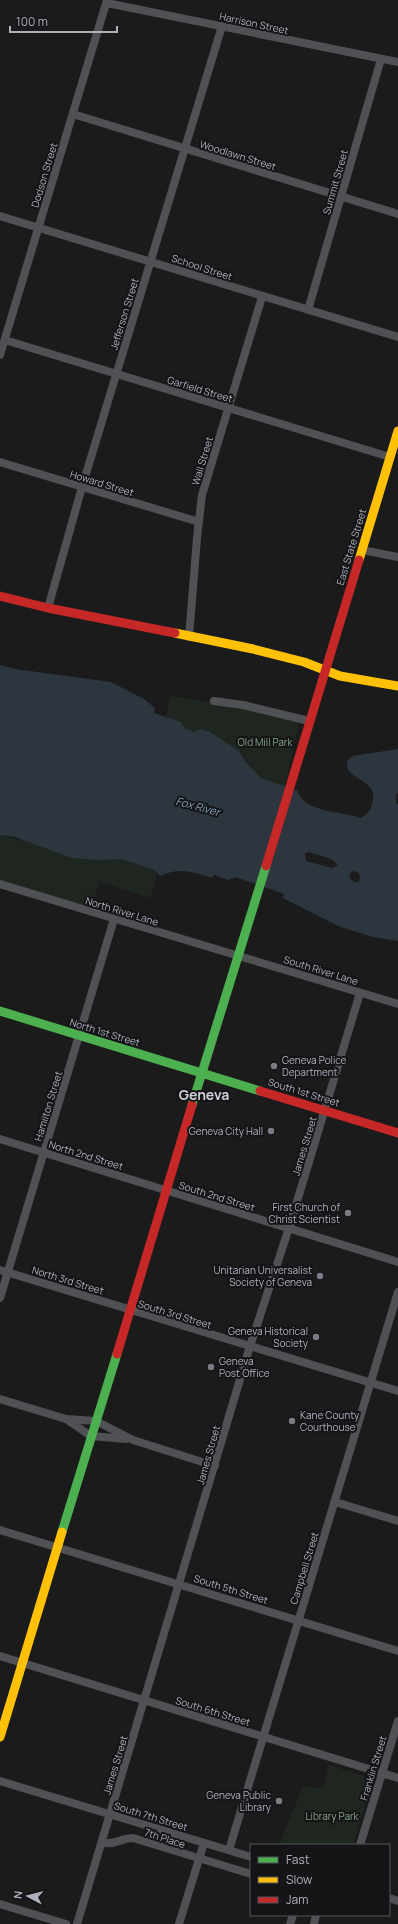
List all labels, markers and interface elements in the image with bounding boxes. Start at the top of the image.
scale bar [10,8,117,34]
street label: Harrison Street [218,9,290,37]
text: 100 m [16,13,48,30]
street label: Woodlawn Street [198,137,278,173]
street label: Dodson Street [28,141,60,209]
street label: Summit Street [319,148,351,216]
street label: School Street [170,251,234,283]
street label: Jefferson Street [106,276,142,352]
street label: Garfield Street [166,372,234,406]
street label: Wall Street [188,435,216,487]
street label: Howard Street [68,467,136,499]
street label: East State Street [333,507,369,587]
park label: Old Mill Park [238,735,293,749]
water label: Fox River [174,793,224,820]
street label: North River Lane [84,893,160,929]
street label: South River Lane [282,952,360,988]
street label: North 1st Street [68,1015,142,1049]
place label: Geneva Police Department [282,1053,347,1079]
marker: Geneva Police Department [269,1061,279,1071]
street label: Hamilton Street [31,1069,65,1143]
street label: South 1st Street [266,1074,342,1110]
district label: Geneva [179,1085,229,1104]
street label: James Street [288,1115,320,1177]
place label: Geneva City Hall [189,1124,263,1138]
marker: Geneva City Hall [266,1126,276,1136]
street label: North 2nd Street [47,1137,125,1173]
street label: South 2nd Street [177,1178,257,1214]
place label: First Church of Christ Scientist [269,1200,340,1226]
marker: First Church of Christ Scientist [343,1208,353,1218]
street label: North 3rd Street [30,1262,106,1298]
place label: Unitarian Universalist Society of Geneva [214,1263,312,1289]
marker: Unitarian Universalist Society of Geneva [315,1271,325,1281]
street label: South 3rd Street [136,1296,214,1332]
place label: Geneva Historical Society [228,1324,309,1350]
marker: Geneva Historical Society [311,1332,321,1342]
place label: Geneva Post Office [219,1354,270,1380]
marker: Geneva Post Office [206,1362,216,1372]
place label: Kane County Courthouse [300,1408,360,1434]
marker: Kane County Courthouse [287,1416,297,1426]
street label: James Street [193,1424,223,1486]
street label: Campbell Street [286,1530,322,1606]
street label: South 5th Street [192,1571,270,1607]
street label: South 6th Street [174,1693,252,1729]
street label: James Street [99,1734,131,1796]
street label: Franklin Street [357,1734,389,1802]
place label: Geneva Public Library [206,1788,272,1814]
marker: Geneva Public Library [274,1796,284,1806]
street label: South 7th Street [112,1798,190,1834]
park label: Library Park [305,1809,360,1823]
street label: 7th Place [143,1825,187,1851]
legend [250,1844,390,1916]
text: Fast [286,1851,310,1868]
text: Slow [286,1871,312,1888]
north arrow [8,1876,48,1916]
text: N [10,1890,26,1900]
text: Jam [286,1891,308,1908]

